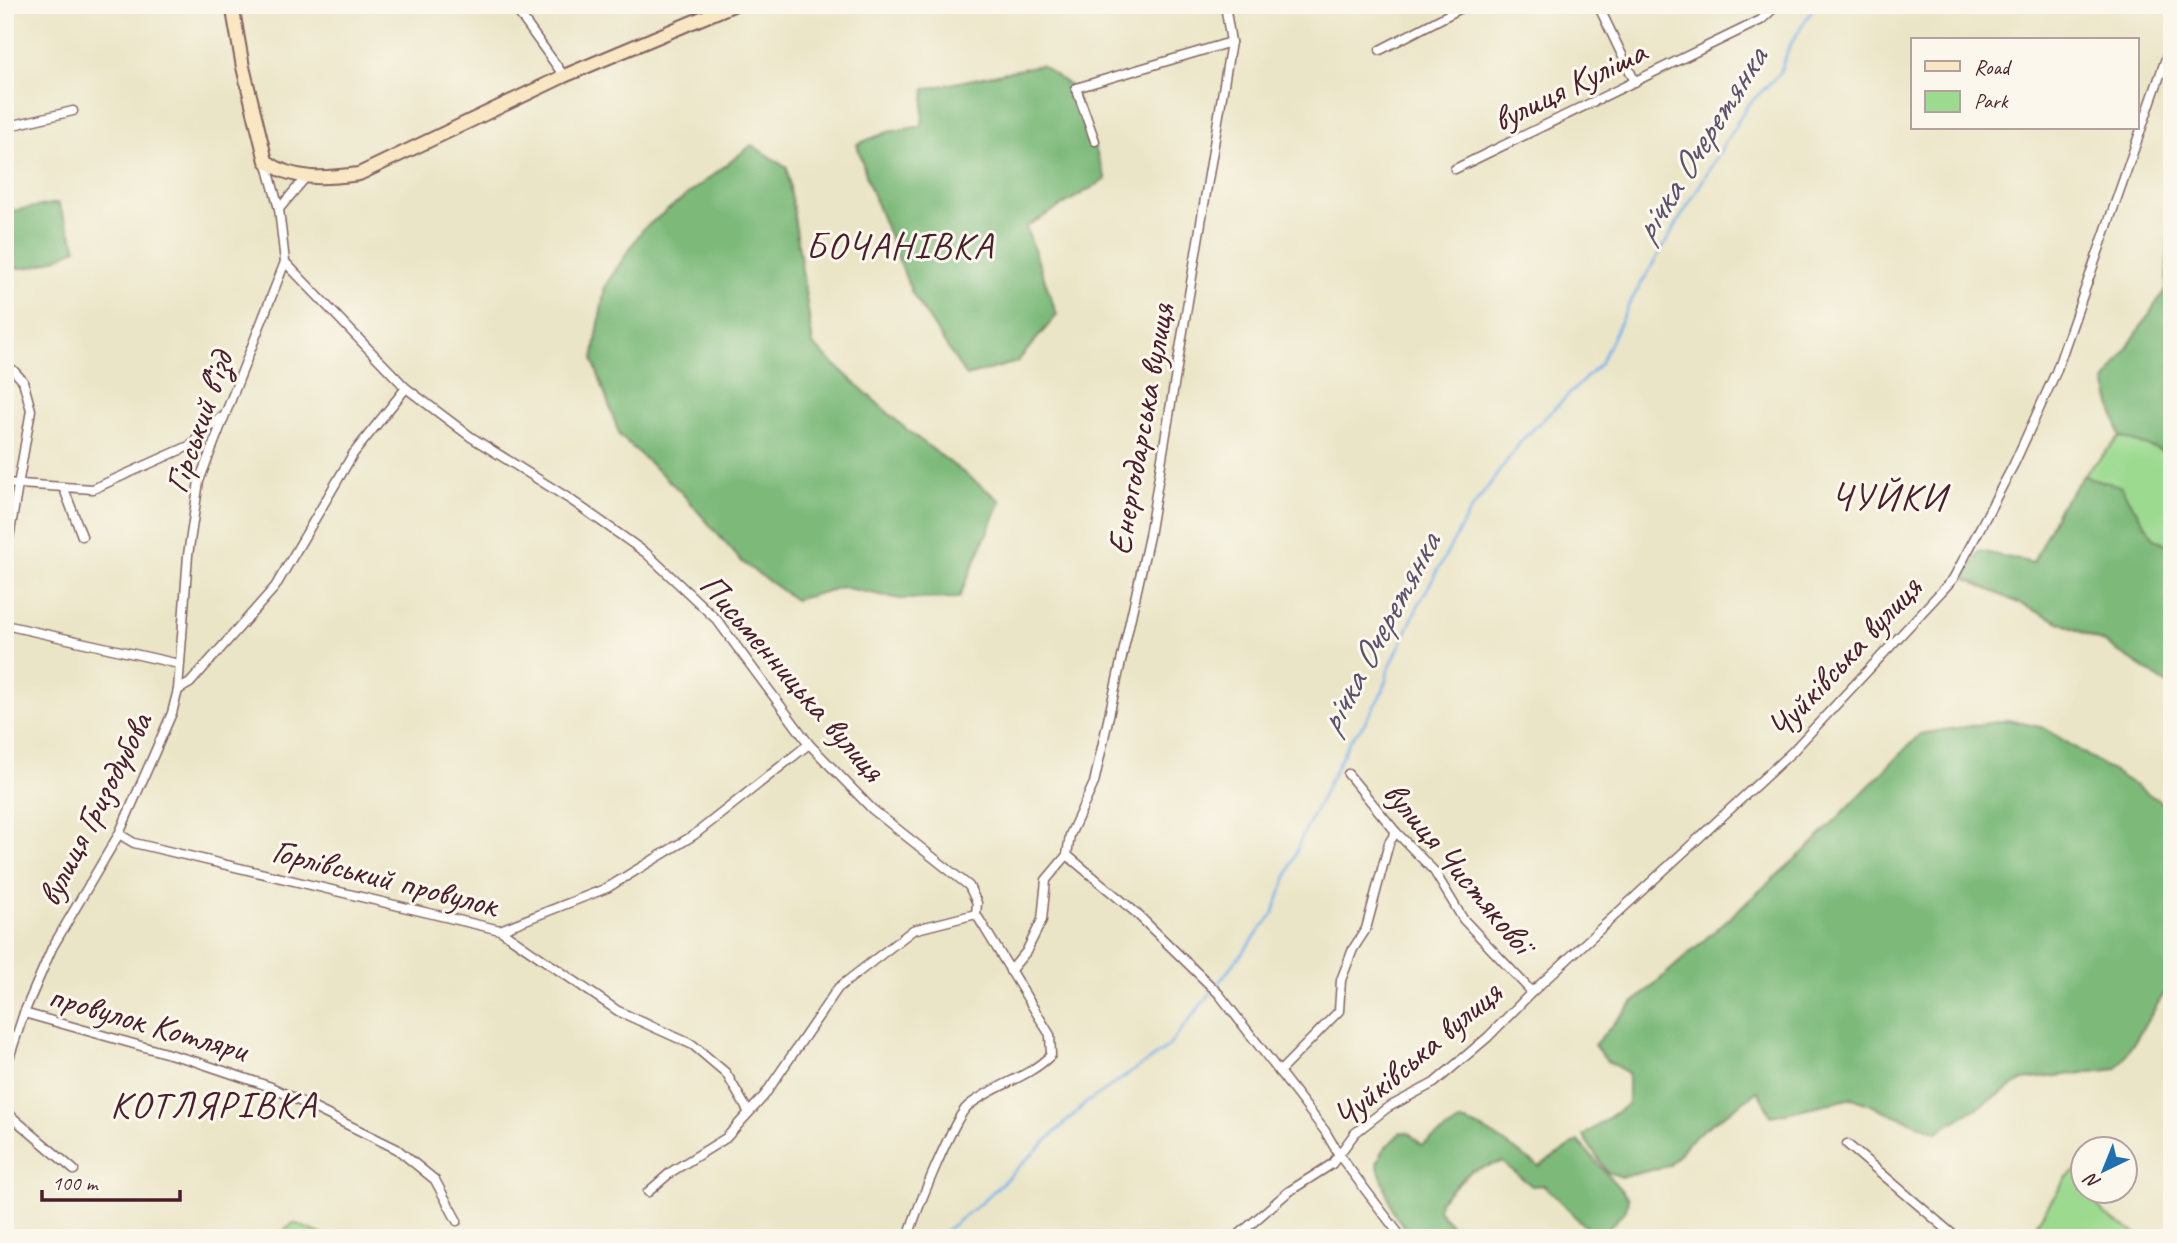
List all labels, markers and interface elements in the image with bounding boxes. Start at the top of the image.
street label: вулиця Куліша [1485,28,1656,142]
water label: річка Очеретянка [1621,36,1779,251]
legend [1911,38,2138,130]
text: Road [1974,54,2013,80]
text: Park [1974,88,2009,114]
district label: БОЧАНІВКА [806,222,994,269]
street label: Енергодарська вулиця [1096,299,1185,558]
street label: Гірський в’їзд [153,343,244,499]
district label: ЧУЙКИ [1831,473,1951,520]
water label: річка Очеретянка [1306,522,1452,742]
street label: Письменницька вулиця [690,564,896,792]
street label: Чуйківська вулиця [1757,565,1932,748]
street label: вулиця Гризодубова [26,703,163,914]
street label: вулиця Чистякової [1373,772,1548,968]
street label: Горлівський провулок [268,828,505,928]
street label: Чуйківська вулиця [1323,970,1512,1138]
street label: провулок Котляри [44,973,256,1073]
district label: КОТЛЯРІВКА [110,1081,318,1128]
north arrow [2068,1134,2138,1204]
scale bar [42,1159,180,1203]
text: N [2078,1167,2106,1194]
text: 100 m [52,1170,99,1196]

